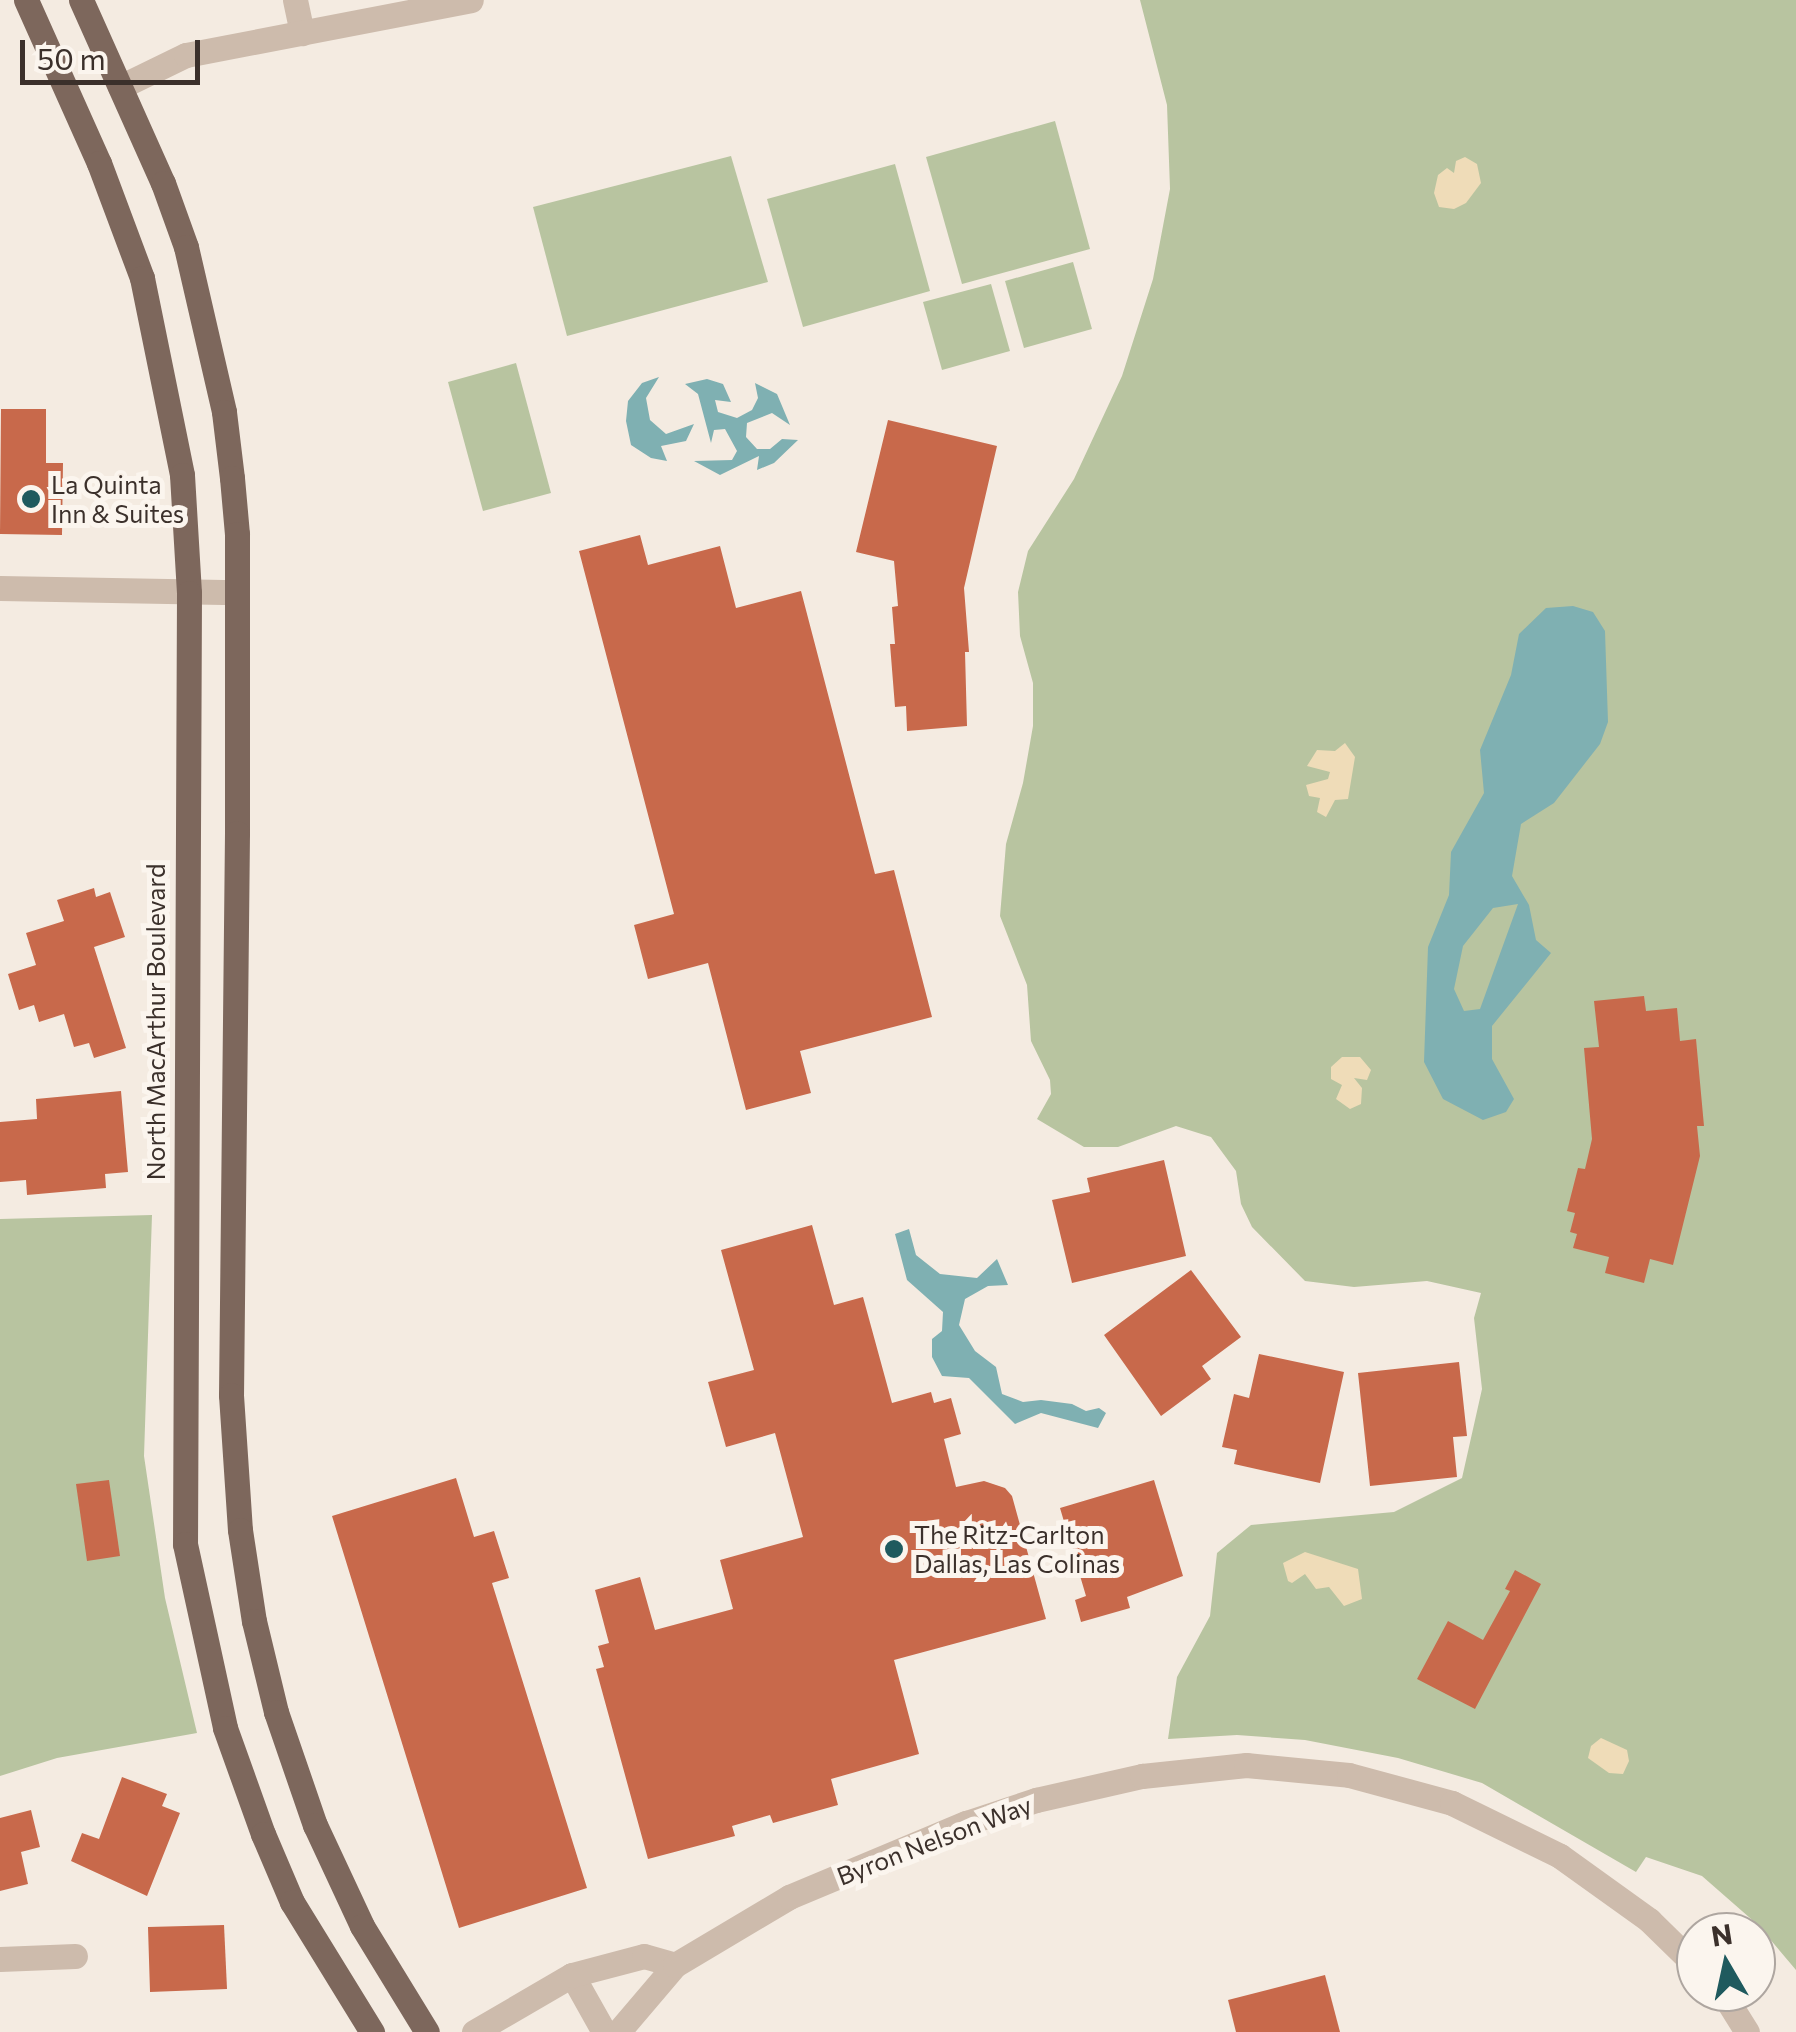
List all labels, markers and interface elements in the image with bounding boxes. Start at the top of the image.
scale bar [25,20,205,82]
text: 50 m [37,39,106,76]
place label: La Quinta Inn & Suites [51,470,184,529]
marker: La Quinta Inn & Suites [20,488,42,510]
street label: North MacArthur Boulevard [140,864,170,1180]
place label: The Ritz-Carlton Dallas, Las Colinas [914,1520,1120,1579]
marker: The Ritz-Carlton Dallas, Las Colinas [883,1538,905,1560]
street label: Byron Nelson Way [832,1789,1036,1891]
north arrow [1676,1912,1776,2012]
text: N [1709,1916,1735,1953]

